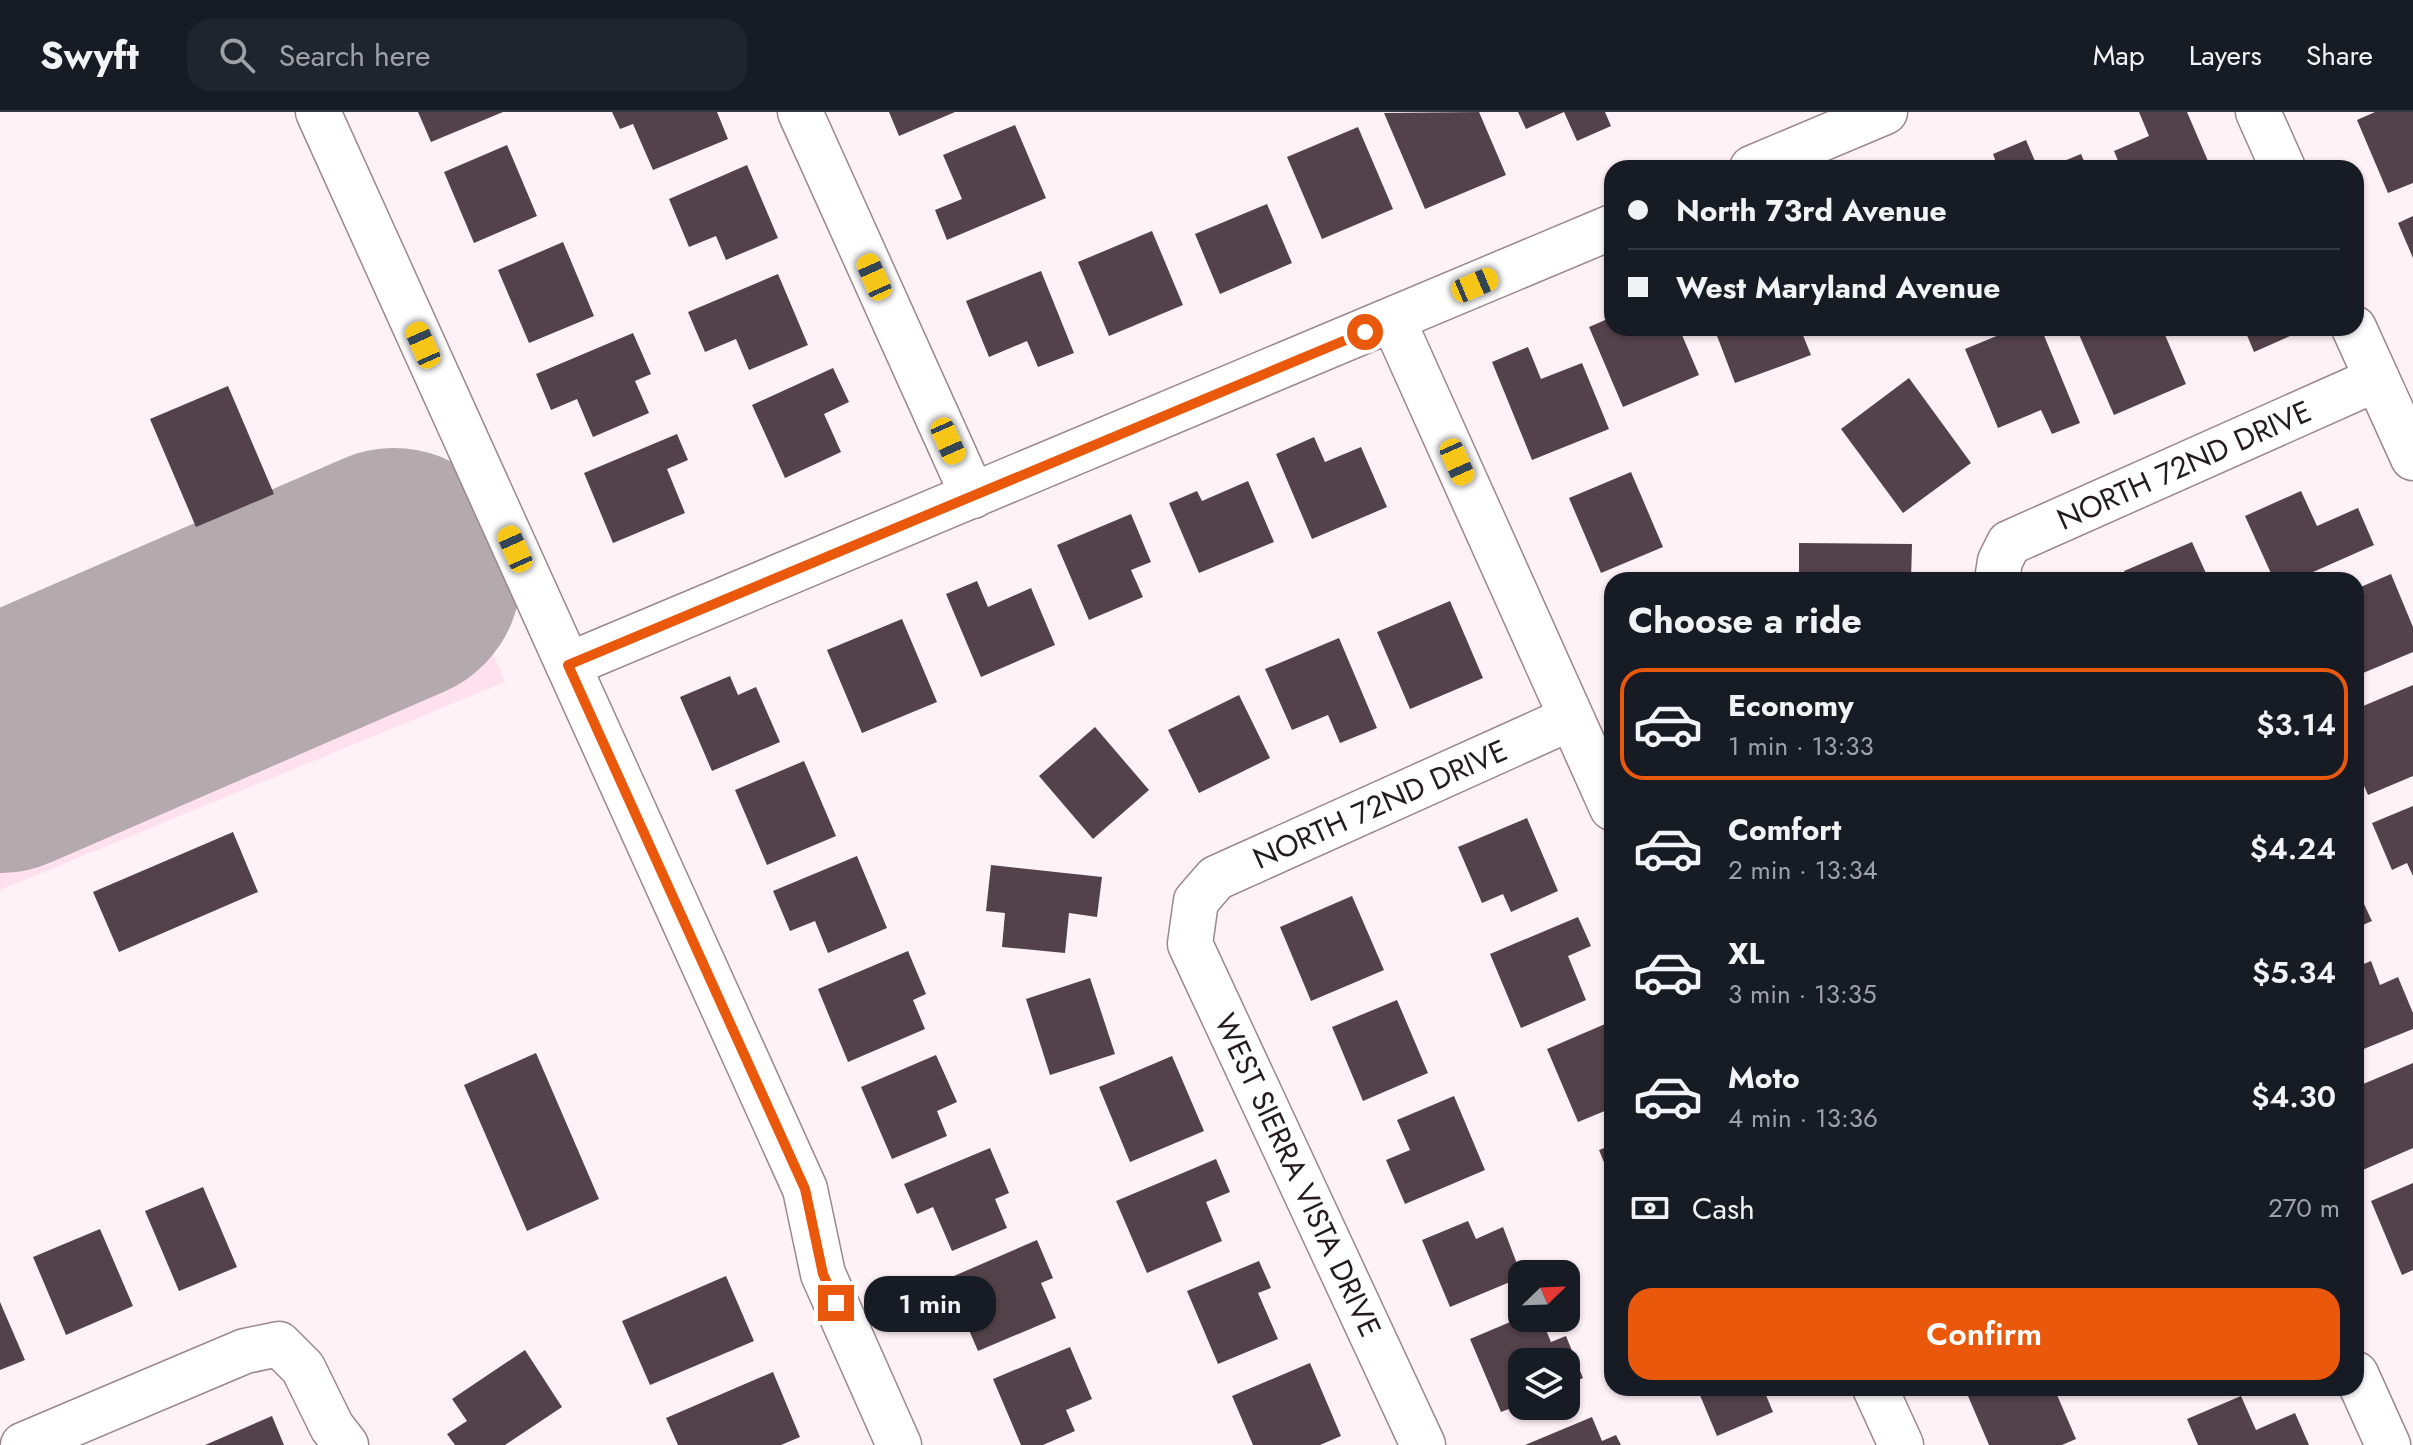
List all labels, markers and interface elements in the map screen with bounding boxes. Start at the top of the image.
search box [187,19,747,91]
text: Swyft [40,28,139,83]
icon: search [215,33,259,77]
text: Search here [279,34,431,77]
text: Map [2093,35,2145,76]
text: Layers [2189,35,2262,76]
text: Share [2306,35,2373,76]
text: North 73rd Avenue [1676,189,1947,232]
car [853,250,895,304]
car [1448,265,1502,305]
text: West Maryland Avenue [1676,266,2001,309]
route start [1347,314,1383,350]
car [402,318,444,372]
street label: NORTH 72ND DRIVE [2050,390,2318,540]
car [927,414,969,468]
car [1436,435,1478,489]
car [494,522,536,576]
text: Choose a ride [1628,594,1862,646]
text: Economy [1728,684,1854,727]
icon: car [1632,688,1704,760]
text: $3.14 [2256,703,2336,746]
text: 1 min · 13:33 [1728,727,1874,765]
street label: NORTH 72ND DRIVE [1246,729,1514,879]
text: Comfort [1728,808,1841,851]
icon: car [1632,812,1704,884]
text: $4.24 [2250,827,2336,870]
text: 2 min · 13:34 [1728,851,1878,889]
text: XL [1728,932,1764,975]
icon: car [1632,936,1704,1008]
text: $5.34 [2252,951,2336,994]
text: 3 min · 13:35 [1728,975,1877,1013]
street label: WEST SIERRA VISTA DRIVE [1204,1006,1392,1344]
text: Moto [1728,1056,1800,1099]
icon: car [1632,1060,1704,1132]
text: $4.30 [2251,1075,2336,1118]
text: 4 min · 13:36 [1728,1099,1878,1137]
icon: cash [1628,1186,1672,1230]
text: Cash [1692,1187,1755,1230]
text: 270 m [2268,1189,2340,1227]
north arrow [1508,1260,1580,1332]
map controls [1508,1260,1580,1420]
callout: 1 min [864,1275,996,1331]
route end [818,1285,854,1321]
text: 1 min [898,1285,962,1323]
button: Confirm [1628,1288,2340,1380]
button: layers [1508,1348,1580,1420]

